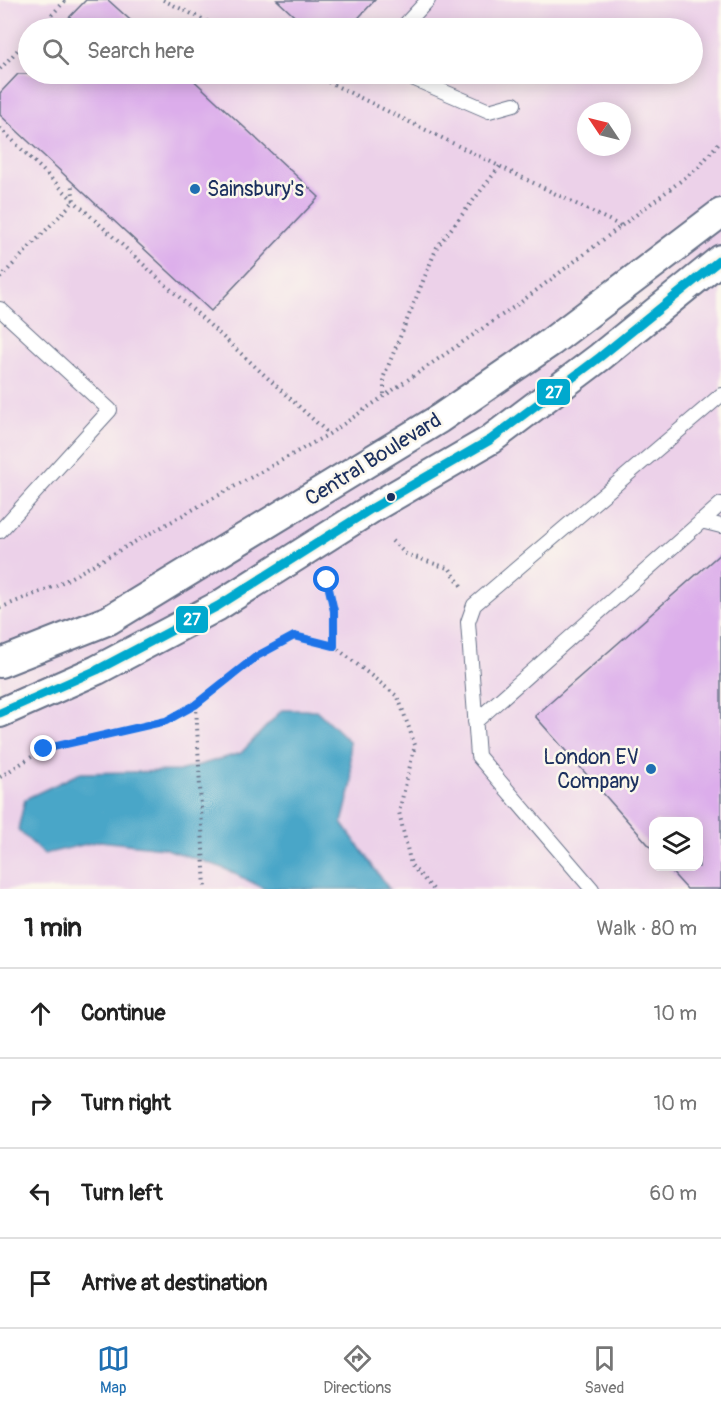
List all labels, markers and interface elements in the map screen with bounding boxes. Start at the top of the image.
search box [18,18,703,84]
icon: search [39,35,72,68]
text: Search here [87,37,194,65]
north arrow [577,102,631,156]
place label: Sainsbury's [207,176,304,203]
marker: Sainsbury's [188,182,202,196]
line badge: 27 [536,378,571,406]
text: 27 [545,383,563,403]
street label: Central Boulevard [300,407,446,512]
unlabelled marker [385,491,397,503]
route start [313,566,339,592]
line badge: 27 [175,605,209,634]
text: 27 [183,610,201,630]
route end [30,735,56,761]
place label: London EV Company [543,744,639,795]
marker: London EV Company [644,762,658,776]
map controls [649,817,703,871]
button: layers [649,817,703,871]
text: 1 min [24,912,82,944]
text: Walk · 80 m [597,916,697,941]
icon: ahead [24,997,57,1030]
text: Continue [81,999,165,1027]
text: 10 m [653,1001,697,1026]
icon: right [24,1087,57,1120]
text: Turn right [81,1089,171,1117]
text: 10 m [653,1091,697,1116]
icon: left [24,1177,57,1210]
text: Turn left [81,1179,163,1207]
text: 60 m [650,1181,697,1206]
icon: arrive [24,1267,57,1300]
text: Arrive at destination [81,1269,267,1297]
tab: Map [97,1342,130,1398]
tab: Directions [323,1342,391,1398]
tab: Saved [585,1342,624,1398]

